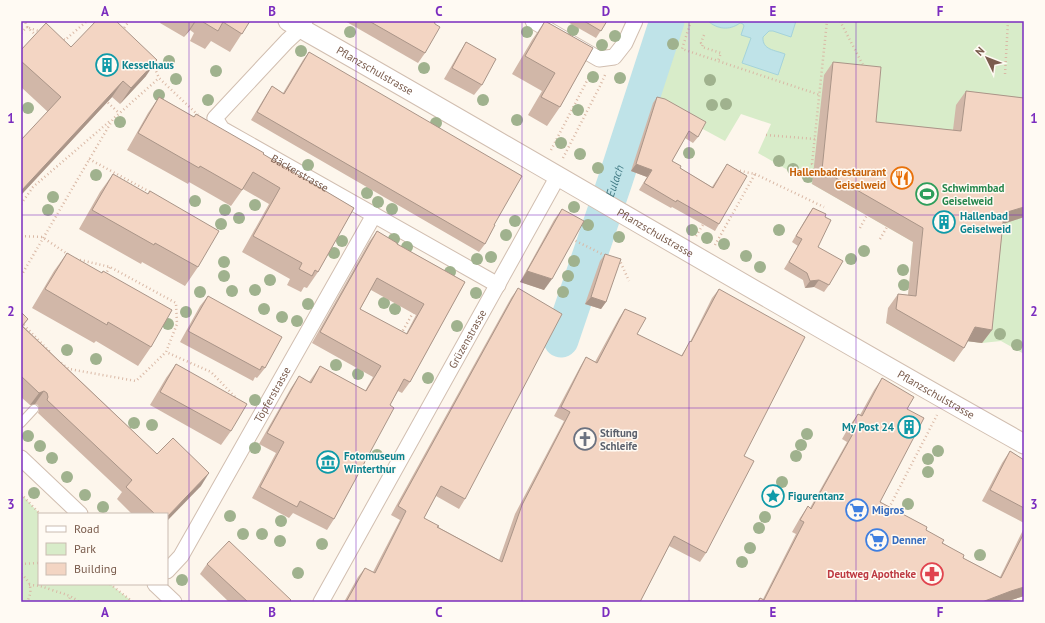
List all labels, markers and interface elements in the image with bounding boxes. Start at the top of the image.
text: A [101,3,109,20]
text: B [268,3,276,20]
text: C [435,3,443,20]
text: D [602,3,610,20]
text: E [770,3,777,20]
text: F [937,3,944,20]
north arrow [967,38,1007,78]
street label: Pflanzschulstrasse [334,43,416,98]
text: N [972,44,987,59]
building icon: Kesselhaus [94,52,120,78]
place label: Kesselhaus [122,58,174,72]
text: 1 [7,110,15,127]
text: 1 [1030,110,1038,127]
street label: Bäckerstrasse [269,151,331,195]
water label: Eulach [602,163,627,199]
place label: Hallenbadrestaurant Geiselweid [790,165,886,192]
restaurant icon: Hallenbadrestaurant Geiselweid [889,165,915,191]
sports icon: Schwimmbad Geiselweid [914,181,940,207]
place label: Schwimmbad Geiselweid [942,181,1005,208]
street label: Pflanzschulstrasse [615,205,697,261]
building icon: Hallenbad Geiselweid [931,209,957,235]
place label: Hallenbad Geiselweid [960,209,1011,236]
text: 2 [7,303,15,320]
text: 2 [1030,303,1038,320]
street label: Grüzenstrasse [445,307,490,371]
street label: Töpferstrasse [251,364,294,425]
street label: Pflanzschulstrasse [895,367,977,422]
building icon: My Post 24 [896,414,922,440]
place label: My Post 24 [842,420,895,434]
church icon: Stiftung Schleife [572,426,598,452]
place label: Stiftung Schleife [600,426,638,453]
museum icon: Fotomuseum Winterthur [315,449,341,475]
place label: Fotomuseum Winterthur [344,449,405,476]
place icon: Figurentanz [760,483,786,509]
place label: Figurentanz [788,489,844,503]
text: 3 [7,496,15,513]
text: 3 [1030,496,1038,513]
supermarket icon: Migros [844,497,870,523]
place label: Migros [872,503,904,517]
legend [38,513,168,585]
text: Road [74,521,99,536]
supermarket icon: Denner [864,527,890,553]
place label: Denner [892,533,926,547]
text: Park [74,541,96,556]
text: Building [74,561,117,576]
pharmacy icon: Deutweg Apotheke [919,561,945,587]
place label: Deutweg Apotheke [827,567,916,581]
text: A [101,604,109,621]
text: B [268,604,276,621]
text: C [435,604,443,621]
text: D [602,604,610,621]
text: E [770,604,777,621]
text: F [937,604,944,621]

